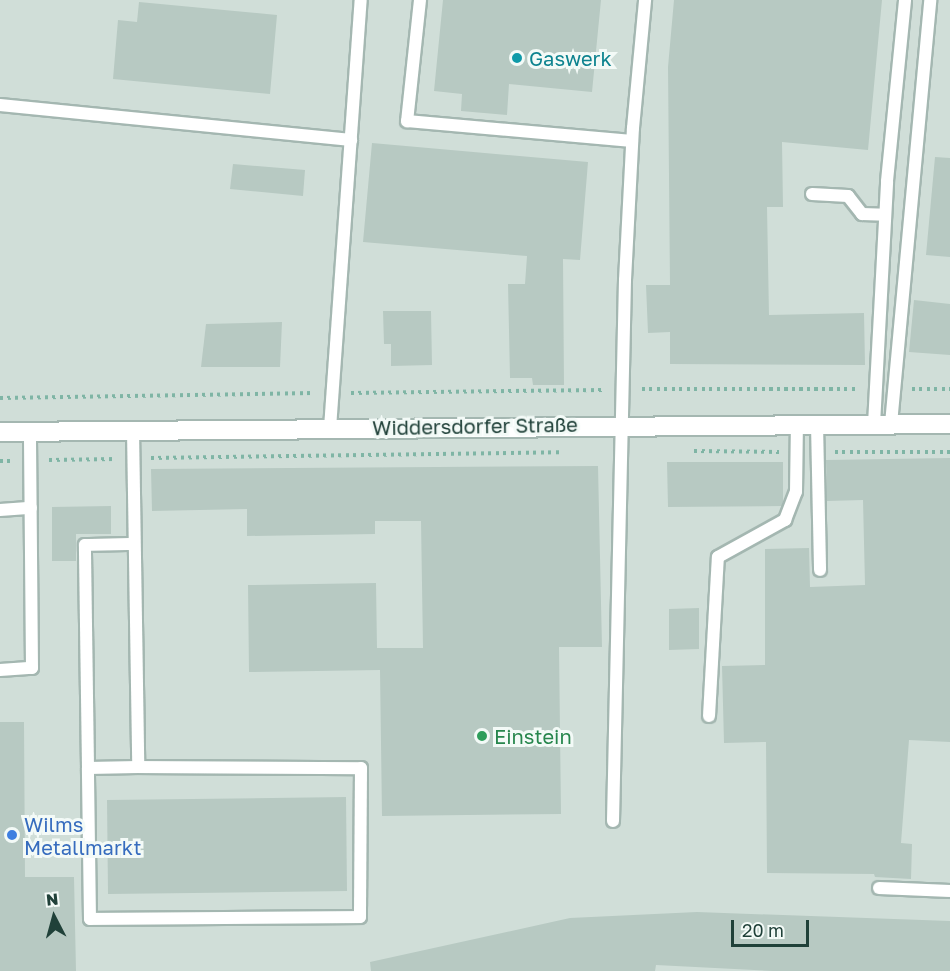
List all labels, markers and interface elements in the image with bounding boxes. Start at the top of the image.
place label: Gaswerk [529,46,612,70]
marker: Gaswerk [510,51,524,65]
street label: Widdersdorfer Straße [372,412,578,440]
place label: Einstein [494,724,572,748]
marker: Einstein [475,729,489,743]
place label: Wilms Metallmarkt [24,812,141,859]
marker: Wilms Metallmarkt [5,828,19,842]
north arrow [24,887,84,947]
text: N [45,889,59,910]
scale bar [734,908,812,946]
text: 20 m [742,919,784,941]

